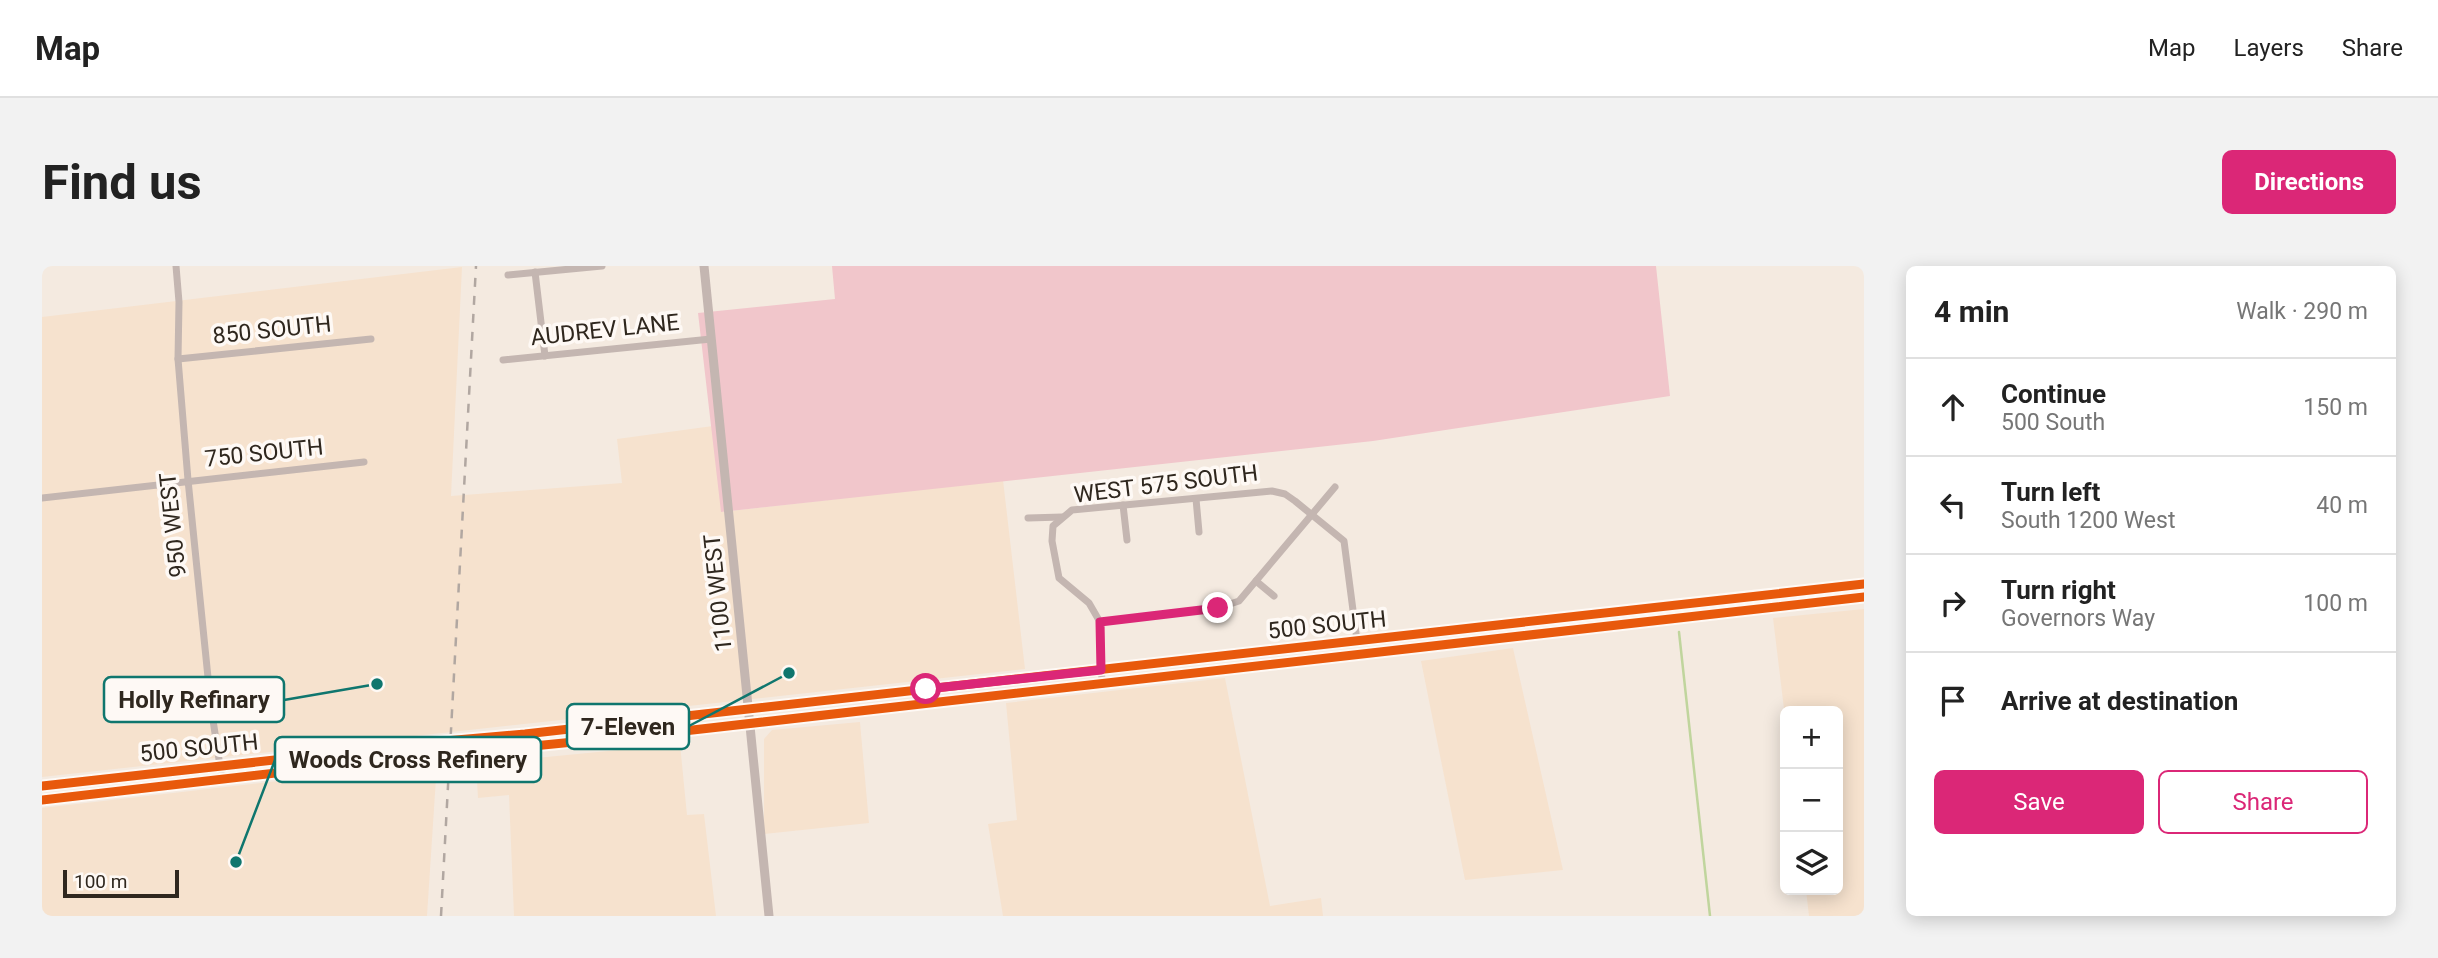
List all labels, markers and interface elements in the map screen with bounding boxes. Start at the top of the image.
text: Map [35,29,100,68]
text: Map [2148,34,2196,62]
text: Layers [2234,34,2304,62]
text: Share [2342,34,2403,62]
button: Directions [2222,150,2396,214]
text: Find us [42,154,202,211]
text: 4 min [1934,294,2009,329]
text: Walk · 290 m [2236,298,2368,325]
street label: AUDREV LANE [529,309,681,351]
street label: 850 SOUTH [211,310,333,350]
text: Continue [2001,379,2106,409]
icon: ahead [1934,388,1972,426]
text: 150 m [2303,394,2368,421]
text: 500 South [2001,409,2105,436]
street label: 750 SOUTH [203,433,325,473]
street label: WEST 575 SOUTH [1072,459,1260,509]
street label: 950 WEST [154,471,192,579]
text: Turn left [2001,477,2100,507]
icon: left [1934,486,1972,524]
text: 40 m [2316,492,2368,519]
text: South 1200 West [2001,507,2175,534]
street label: 1100 WEST [698,533,738,653]
text: Turn right [2001,575,2116,605]
icon: right [1934,584,1972,622]
text: 100 m [2303,590,2368,617]
route end [1202,592,1233,623]
street label: 500 SOUTH [1266,605,1388,645]
text: Governors Way [2001,605,2155,632]
route start [910,673,941,704]
callout: Holly Refinary [104,677,284,722]
icon: arrive [1934,682,1972,720]
text: Holly Refinary [118,686,271,714]
text: Arrive at destination [2001,686,2238,716]
callout: 7-Eleven [567,704,689,749]
map controls [1780,706,1843,895]
button: + [1780,706,1843,769]
text: 7-Eleven [581,713,675,741]
street label: 500 SOUTH [138,728,260,768]
callout: Woods Cross Refinery [275,737,541,782]
text: Woods Cross Refinery [289,746,528,774]
button: − [1780,769,1843,832]
button: Save [1934,770,2144,834]
button: Share [2158,770,2368,834]
button: layers [1780,832,1843,895]
scale bar [63,867,178,899]
text: 100 m [74,870,127,893]

